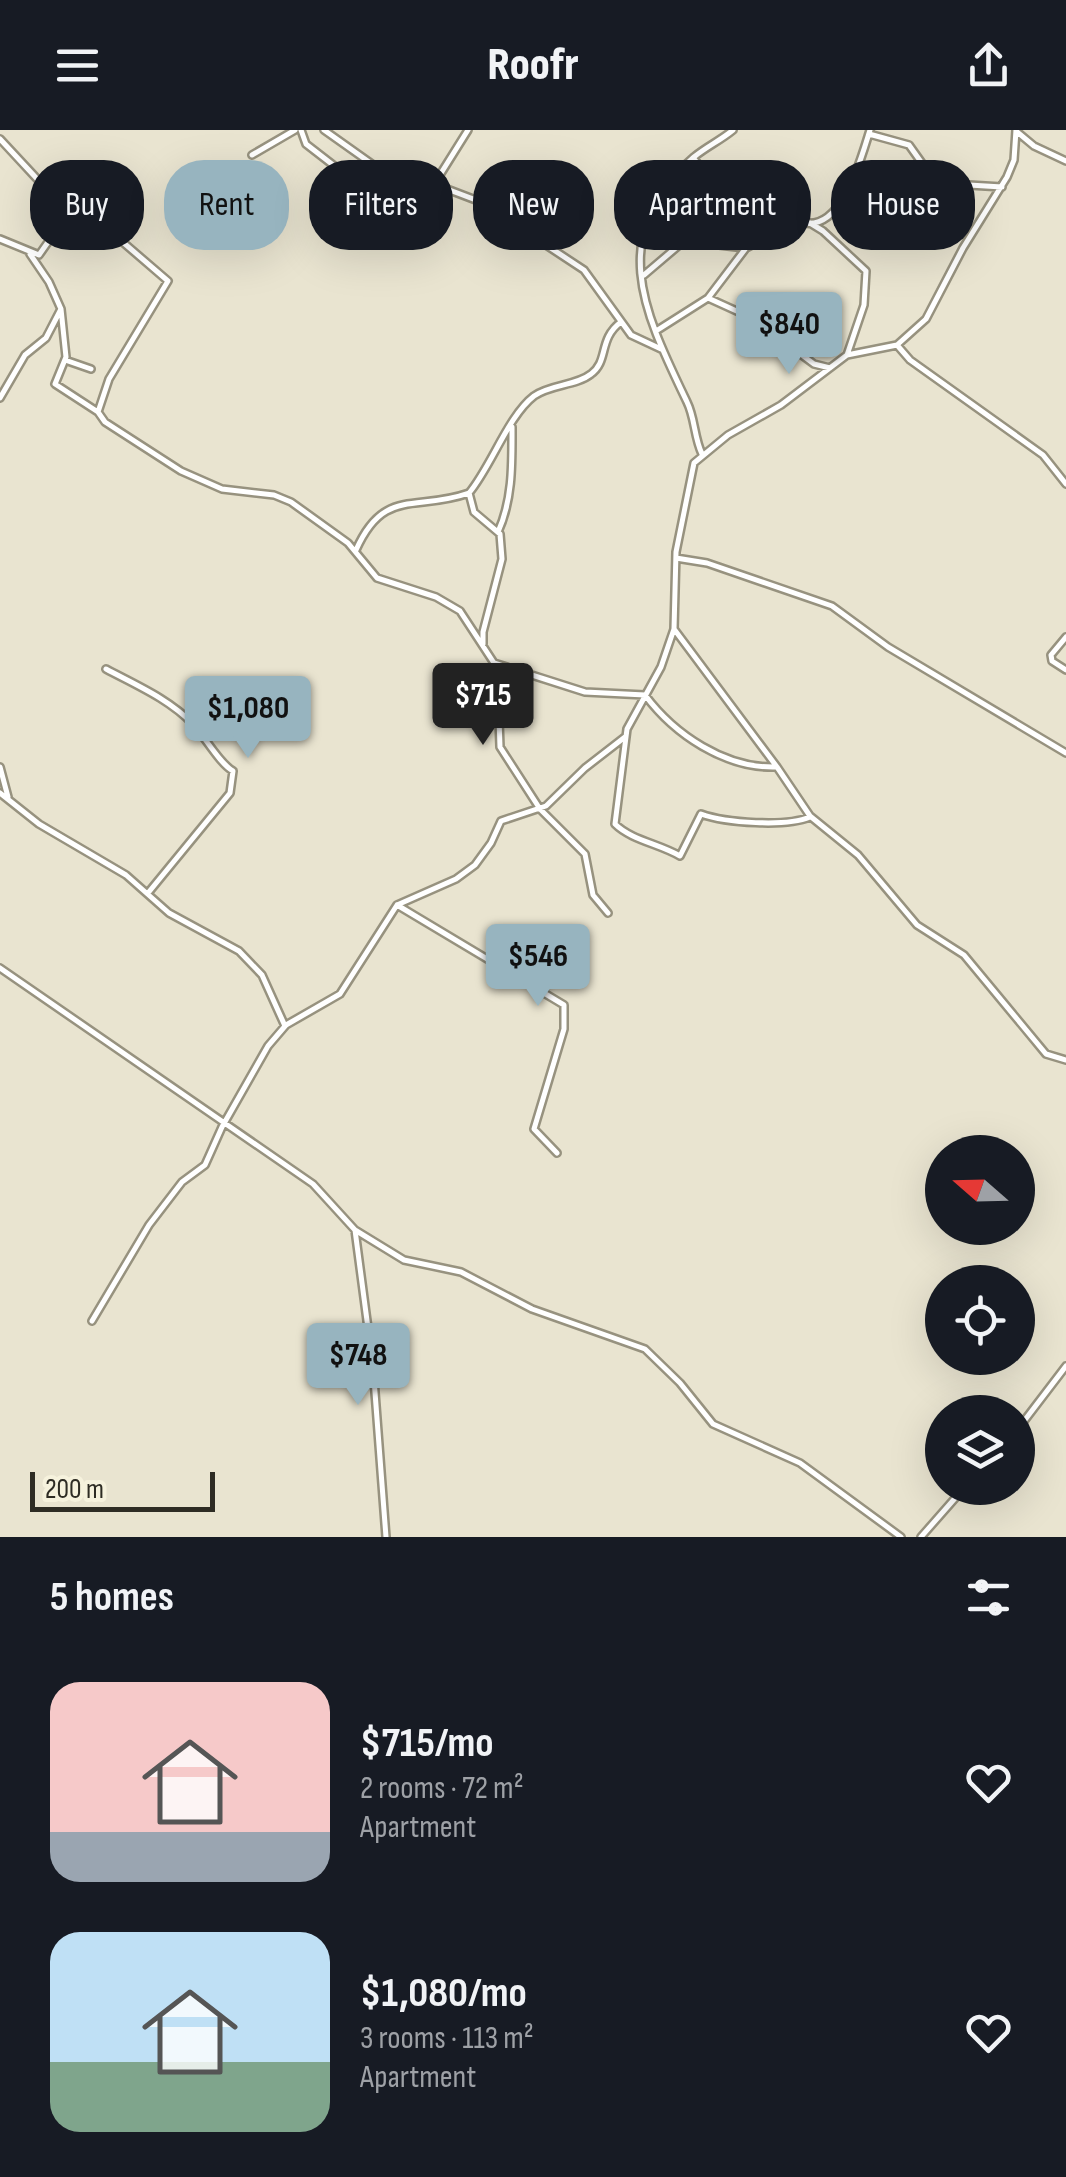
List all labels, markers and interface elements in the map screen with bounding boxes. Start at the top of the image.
icon: menu [50,38,105,93]
text: Roofr [487,38,579,93]
icon: share [961,38,1016,93]
chip: Buy [30,160,144,250]
chip: Rent [164,160,289,250]
chip: Filters [309,160,453,250]
chip: New [473,160,594,250]
chip: Apartment [614,160,811,250]
chip: House [831,160,975,250]
pin: $840 [730,292,848,377]
text: $840 [758,305,820,344]
pin: $715 [424,663,542,748]
pin: $1,080 [167,676,329,761]
text: $715 [454,676,512,715]
text: $1,080 [207,689,289,728]
pin: $546 [479,924,597,1009]
text: $546 [508,937,568,976]
north arrow [925,1135,1035,1245]
map controls [925,1135,1035,1505]
button: locate [925,1265,1035,1375]
pin: $748 [299,1323,417,1408]
text: $748 [329,1336,387,1375]
button: layers [925,1395,1035,1505]
scale bar [30,1467,215,1512]
text: 200 m [45,1473,104,1506]
icon: filters [961,1570,1016,1625]
text: 5 homes [50,1572,174,1623]
text: $715/mo [360,1718,494,1769]
icon: home [130,1722,250,1842]
icon: heart [961,1755,1016,1810]
text: 2 rooms · 72 m² [360,1769,524,1808]
text: Apartment [360,1808,476,1847]
text: $1,080/mo [360,1968,527,2019]
icon: home [130,1972,250,2092]
icon: heart [961,2005,1016,2060]
text: 3 rooms · 113 m² [360,2019,534,2058]
text: Apartment [360,2058,476,2097]

